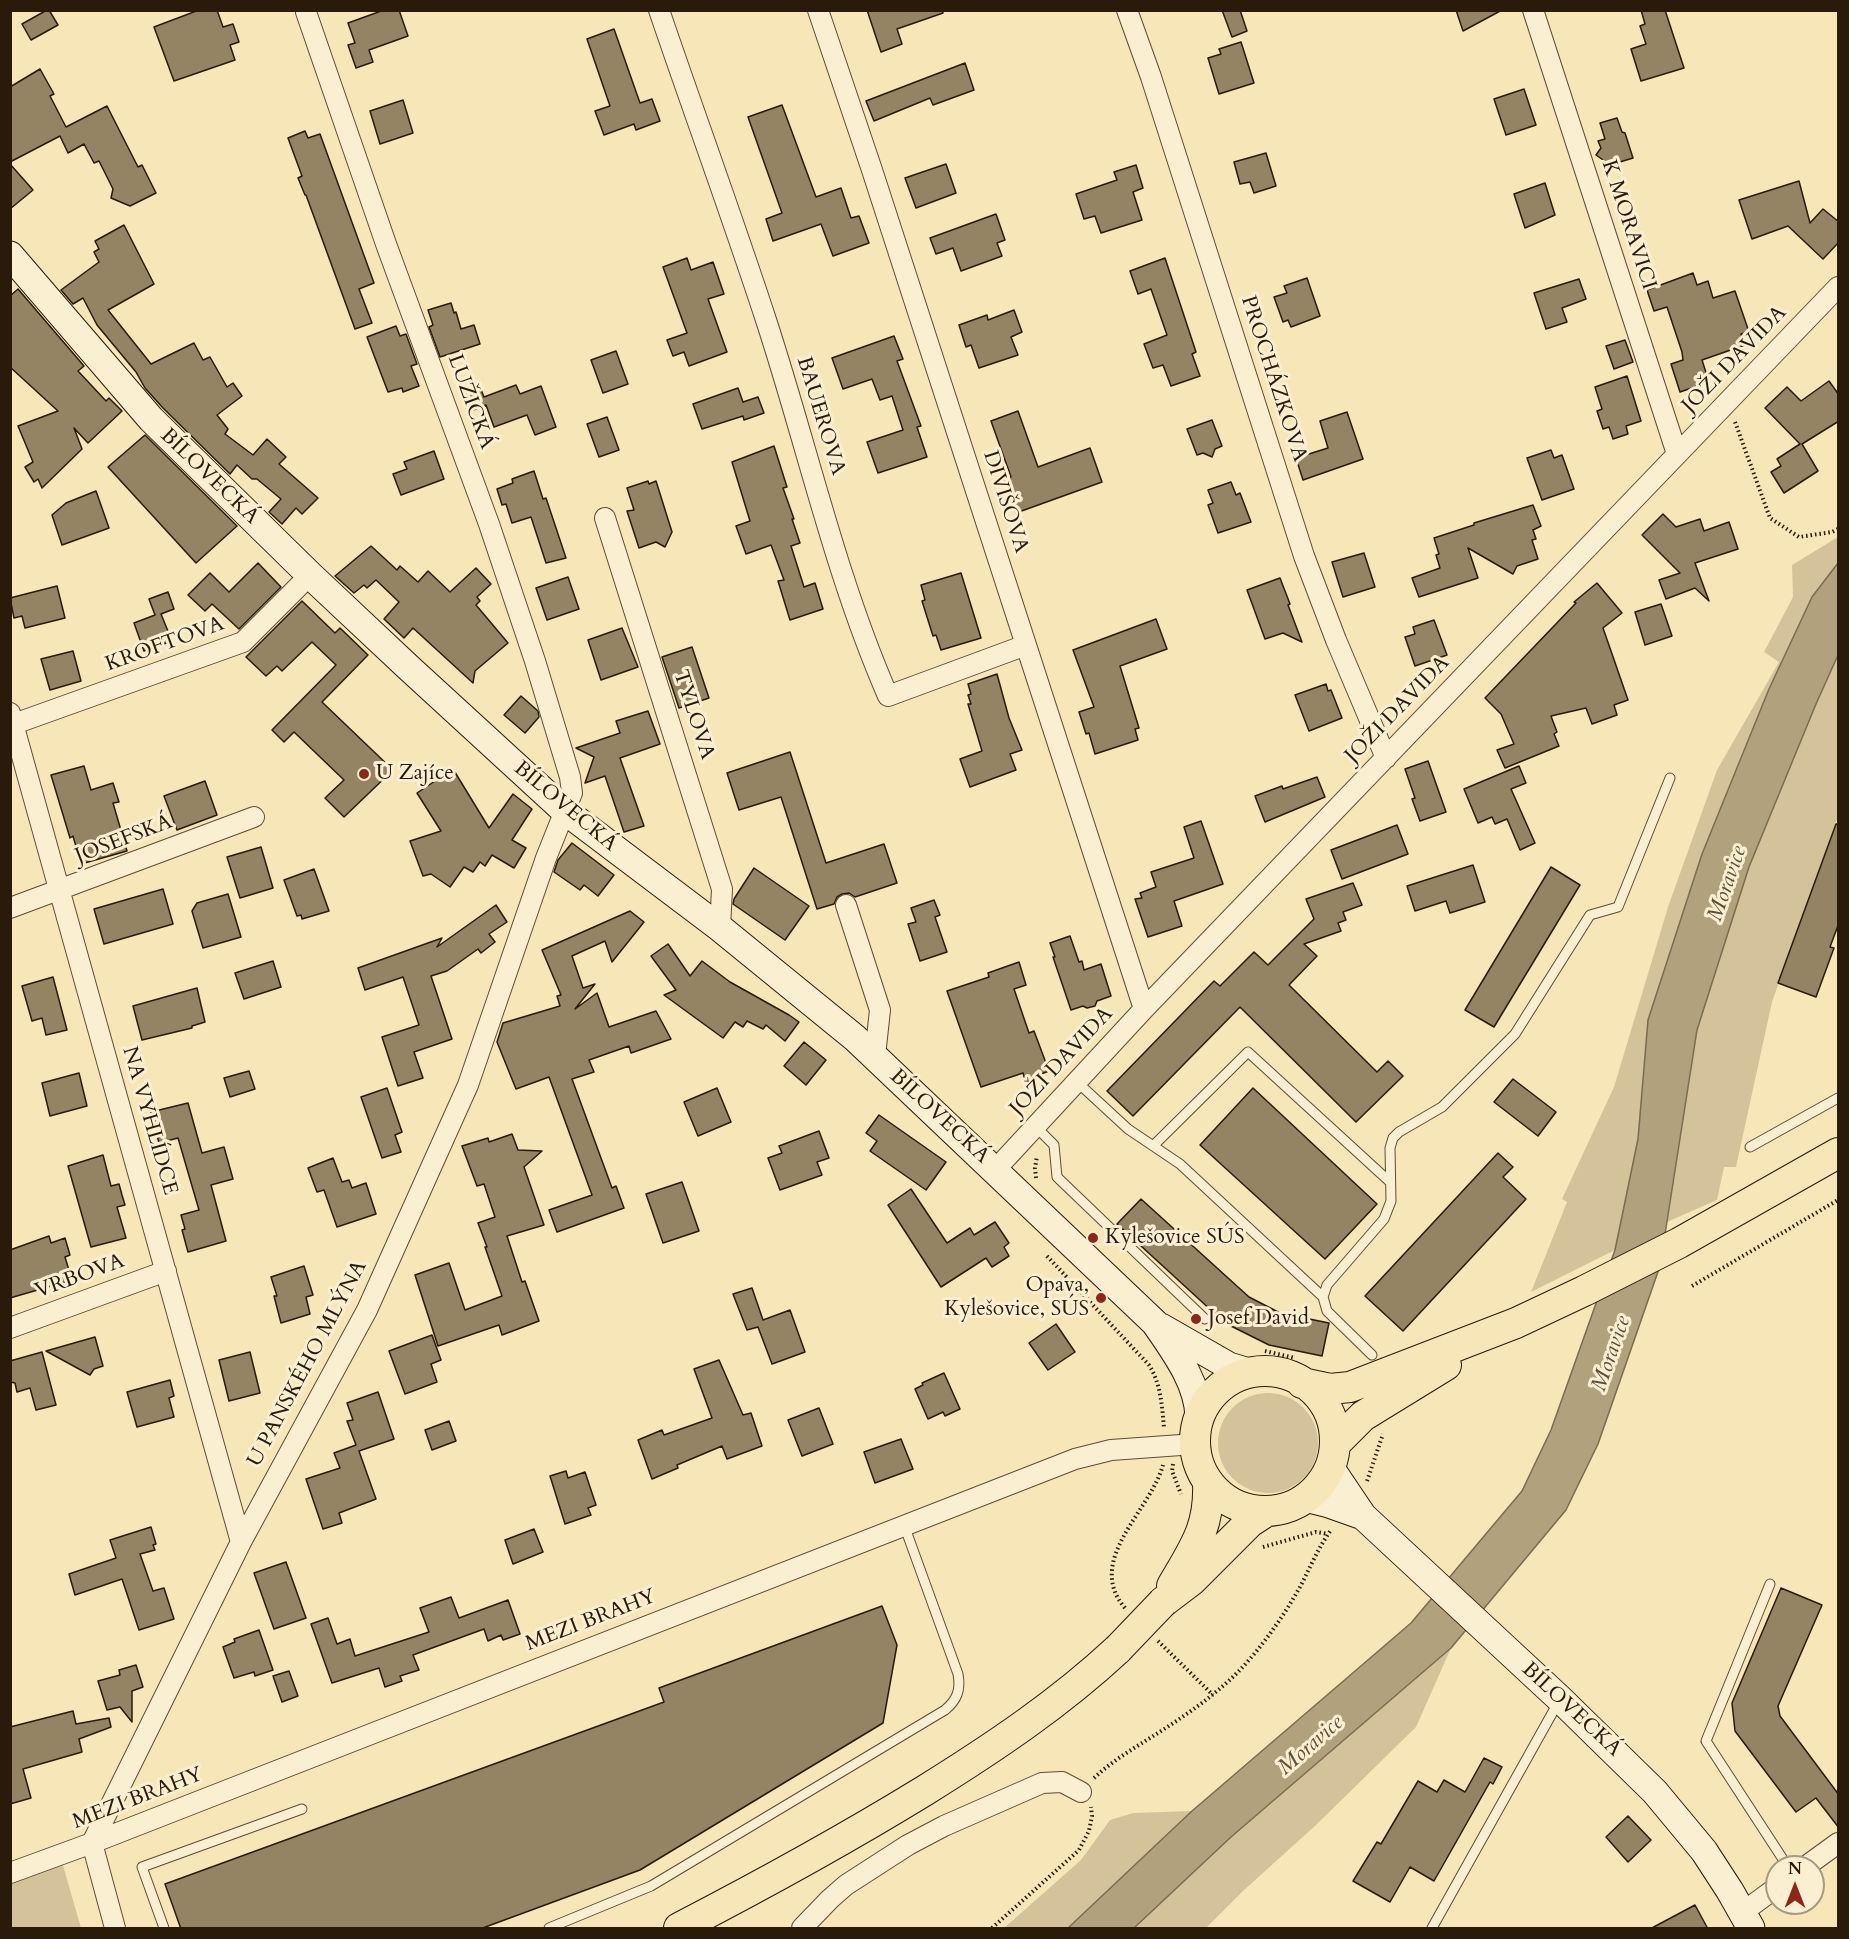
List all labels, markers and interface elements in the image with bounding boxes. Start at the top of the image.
street label: K MORAVICI [1595,157,1661,293]
street label: PROCHÁZKOVA [1234,293,1312,465]
street label: JOŽI DAVIDA [1677,301,1793,419]
street label: LUŽICKÁ [441,351,499,453]
street label: BAUEROVA [790,354,850,478]
street label: BÍLOVECKÁ [154,424,264,530]
street label: DIVIŠOVA [977,448,1033,556]
street label: KROFTOVA [102,612,228,678]
street label: JOŽI DAVIDA [1340,651,1456,769]
street label: TYLOVA [667,667,719,763]
street label: BÍLOVECKÁ [508,756,622,858]
place label: U Zajíce [376,761,454,787]
marker: U Zajíce [357,767,371,781]
street label: JOSEFSKÁ [72,810,176,870]
water label: Moravice [1703,843,1753,925]
street label: JOŽI DAVIDA [1005,1002,1119,1122]
street label: NA VYHLÍDCE [116,1044,182,1198]
street label: BÍLOVECKÁ [884,1064,994,1170]
place label: Kylešovice SÚS [1105,1225,1244,1251]
marker: Kylešovice SÚS [1086,1231,1100,1245]
street label: VRBOVA [32,1249,128,1305]
street label: U PANSKÉHO MLÝNA [243,1257,373,1471]
place label: Opava, Kylešovice, SÚS [944,1273,1089,1323]
marker: Opava, Kylešovice, SÚS [1094,1291,1108,1305]
place label: Josef David [1208,1306,1309,1332]
marker: Josef David [1189,1312,1203,1326]
water label: Moravice [1587,1313,1637,1395]
street label: MEZI BRAHY [522,1585,660,1657]
street label: BÍLOVECKÁ [1516,1657,1626,1763]
water label: Moravice [1273,1710,1349,1782]
street label: MEZI BRAHY [69,1763,207,1835]
north arrow [1765,1855,1825,1915]
text: N [1788,1858,1802,1880]

